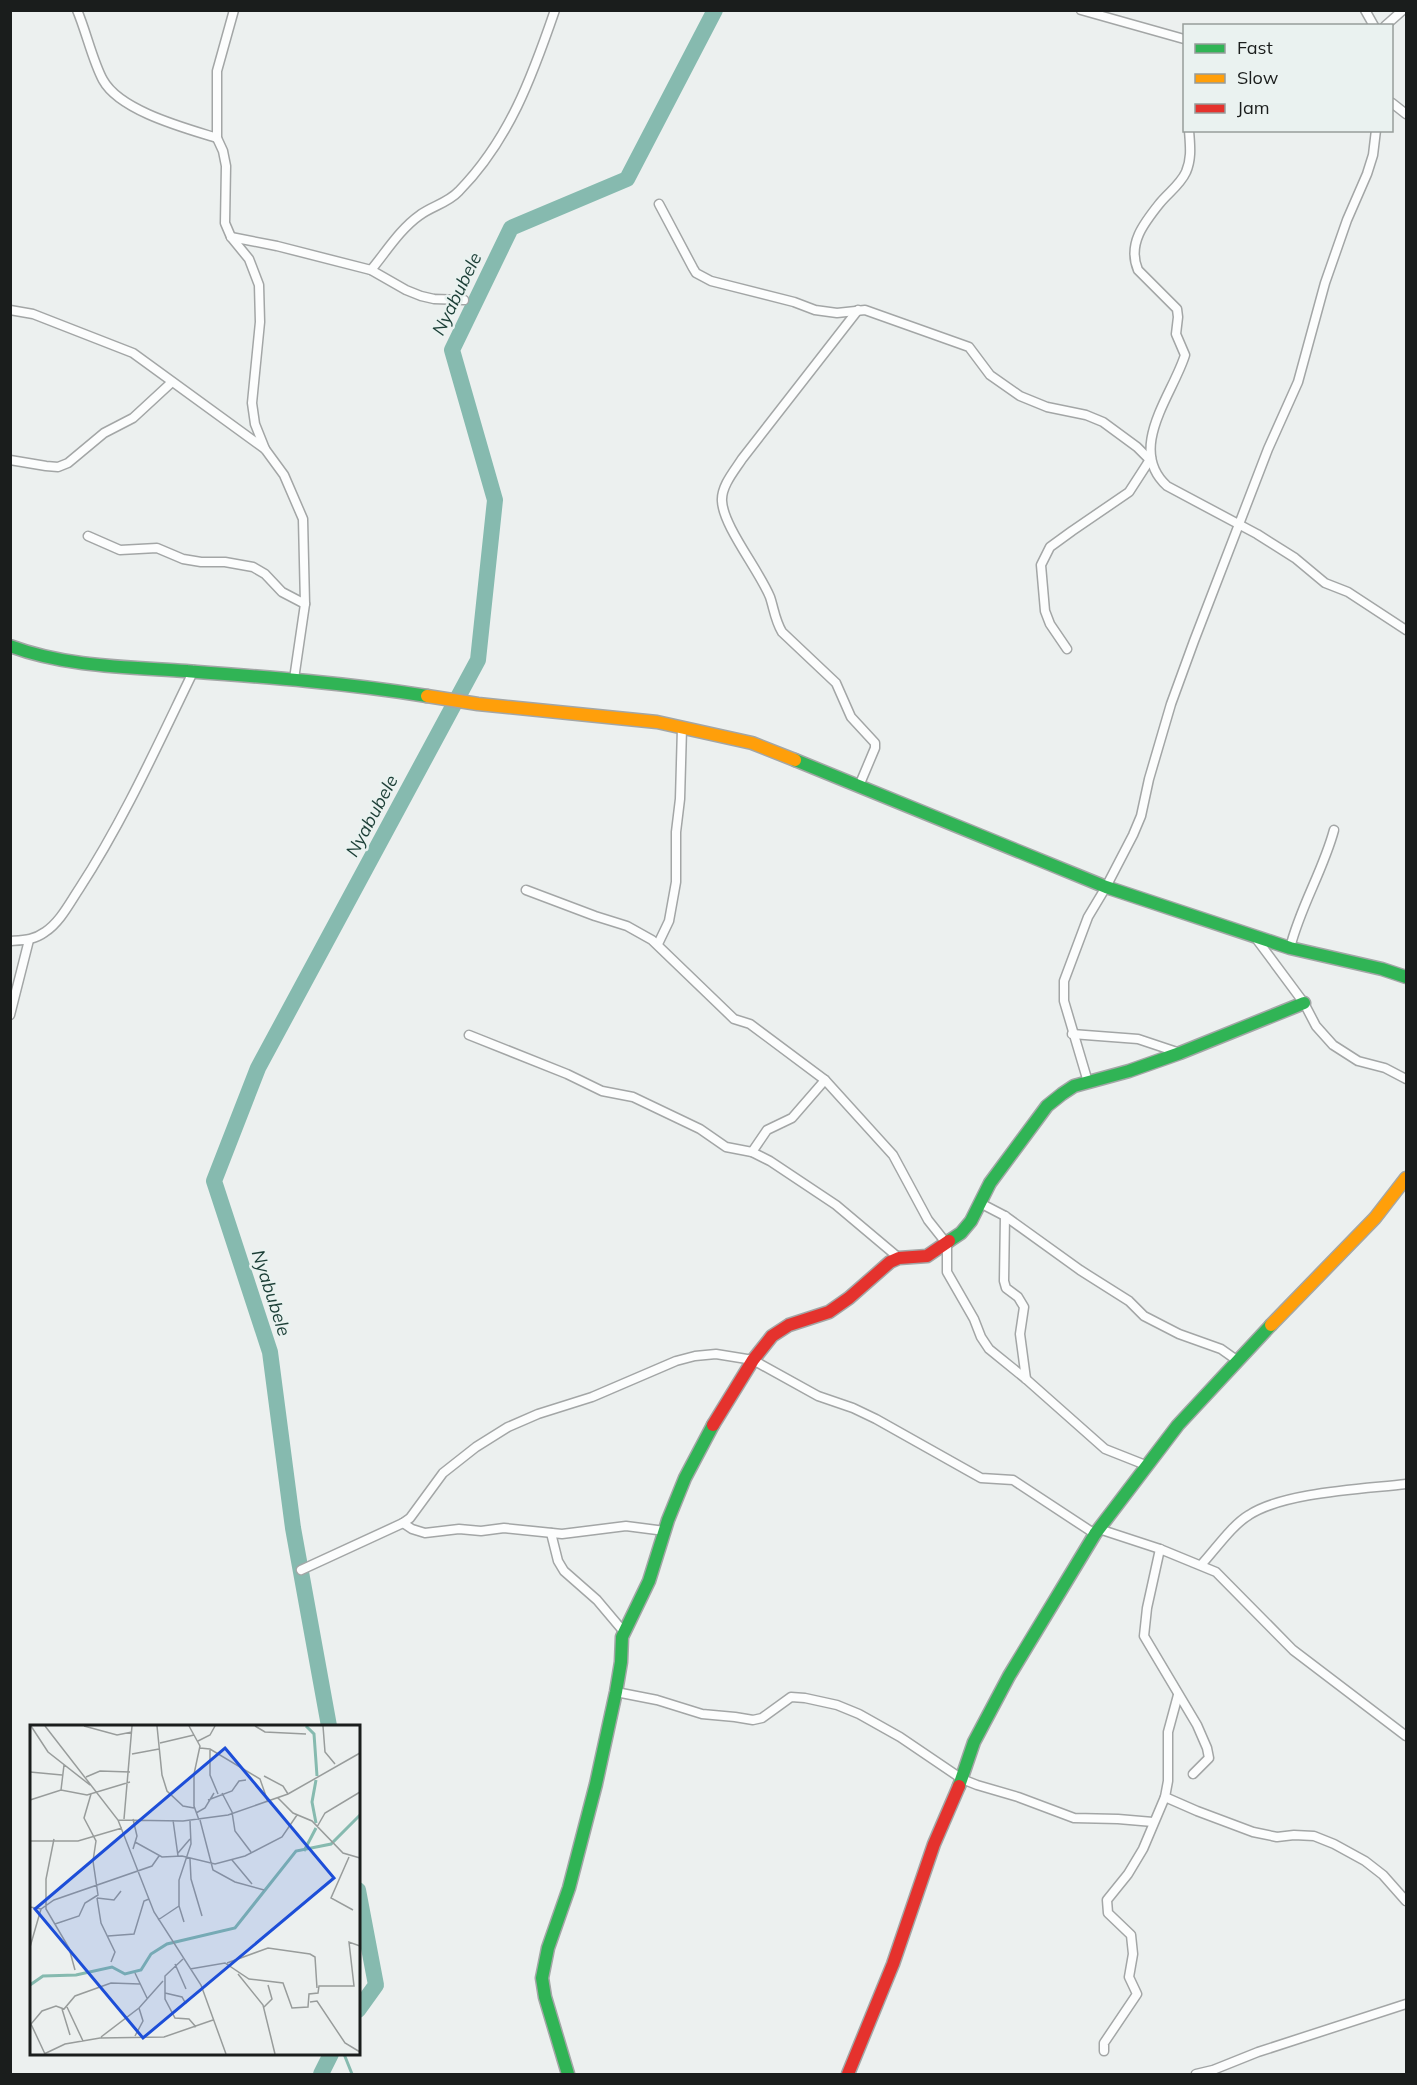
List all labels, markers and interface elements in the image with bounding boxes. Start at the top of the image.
legend [1183,24,1393,132]
text: Fast [1237,36,1273,59]
text: Slow [1237,66,1279,89]
text: Jam [1237,96,1270,119]
water label: Nyabubele [427,248,487,339]
water label: Nyabubele [340,771,403,861]
water label: Nyabubele [247,1247,296,1339]
inset map [30,1725,360,2055]

